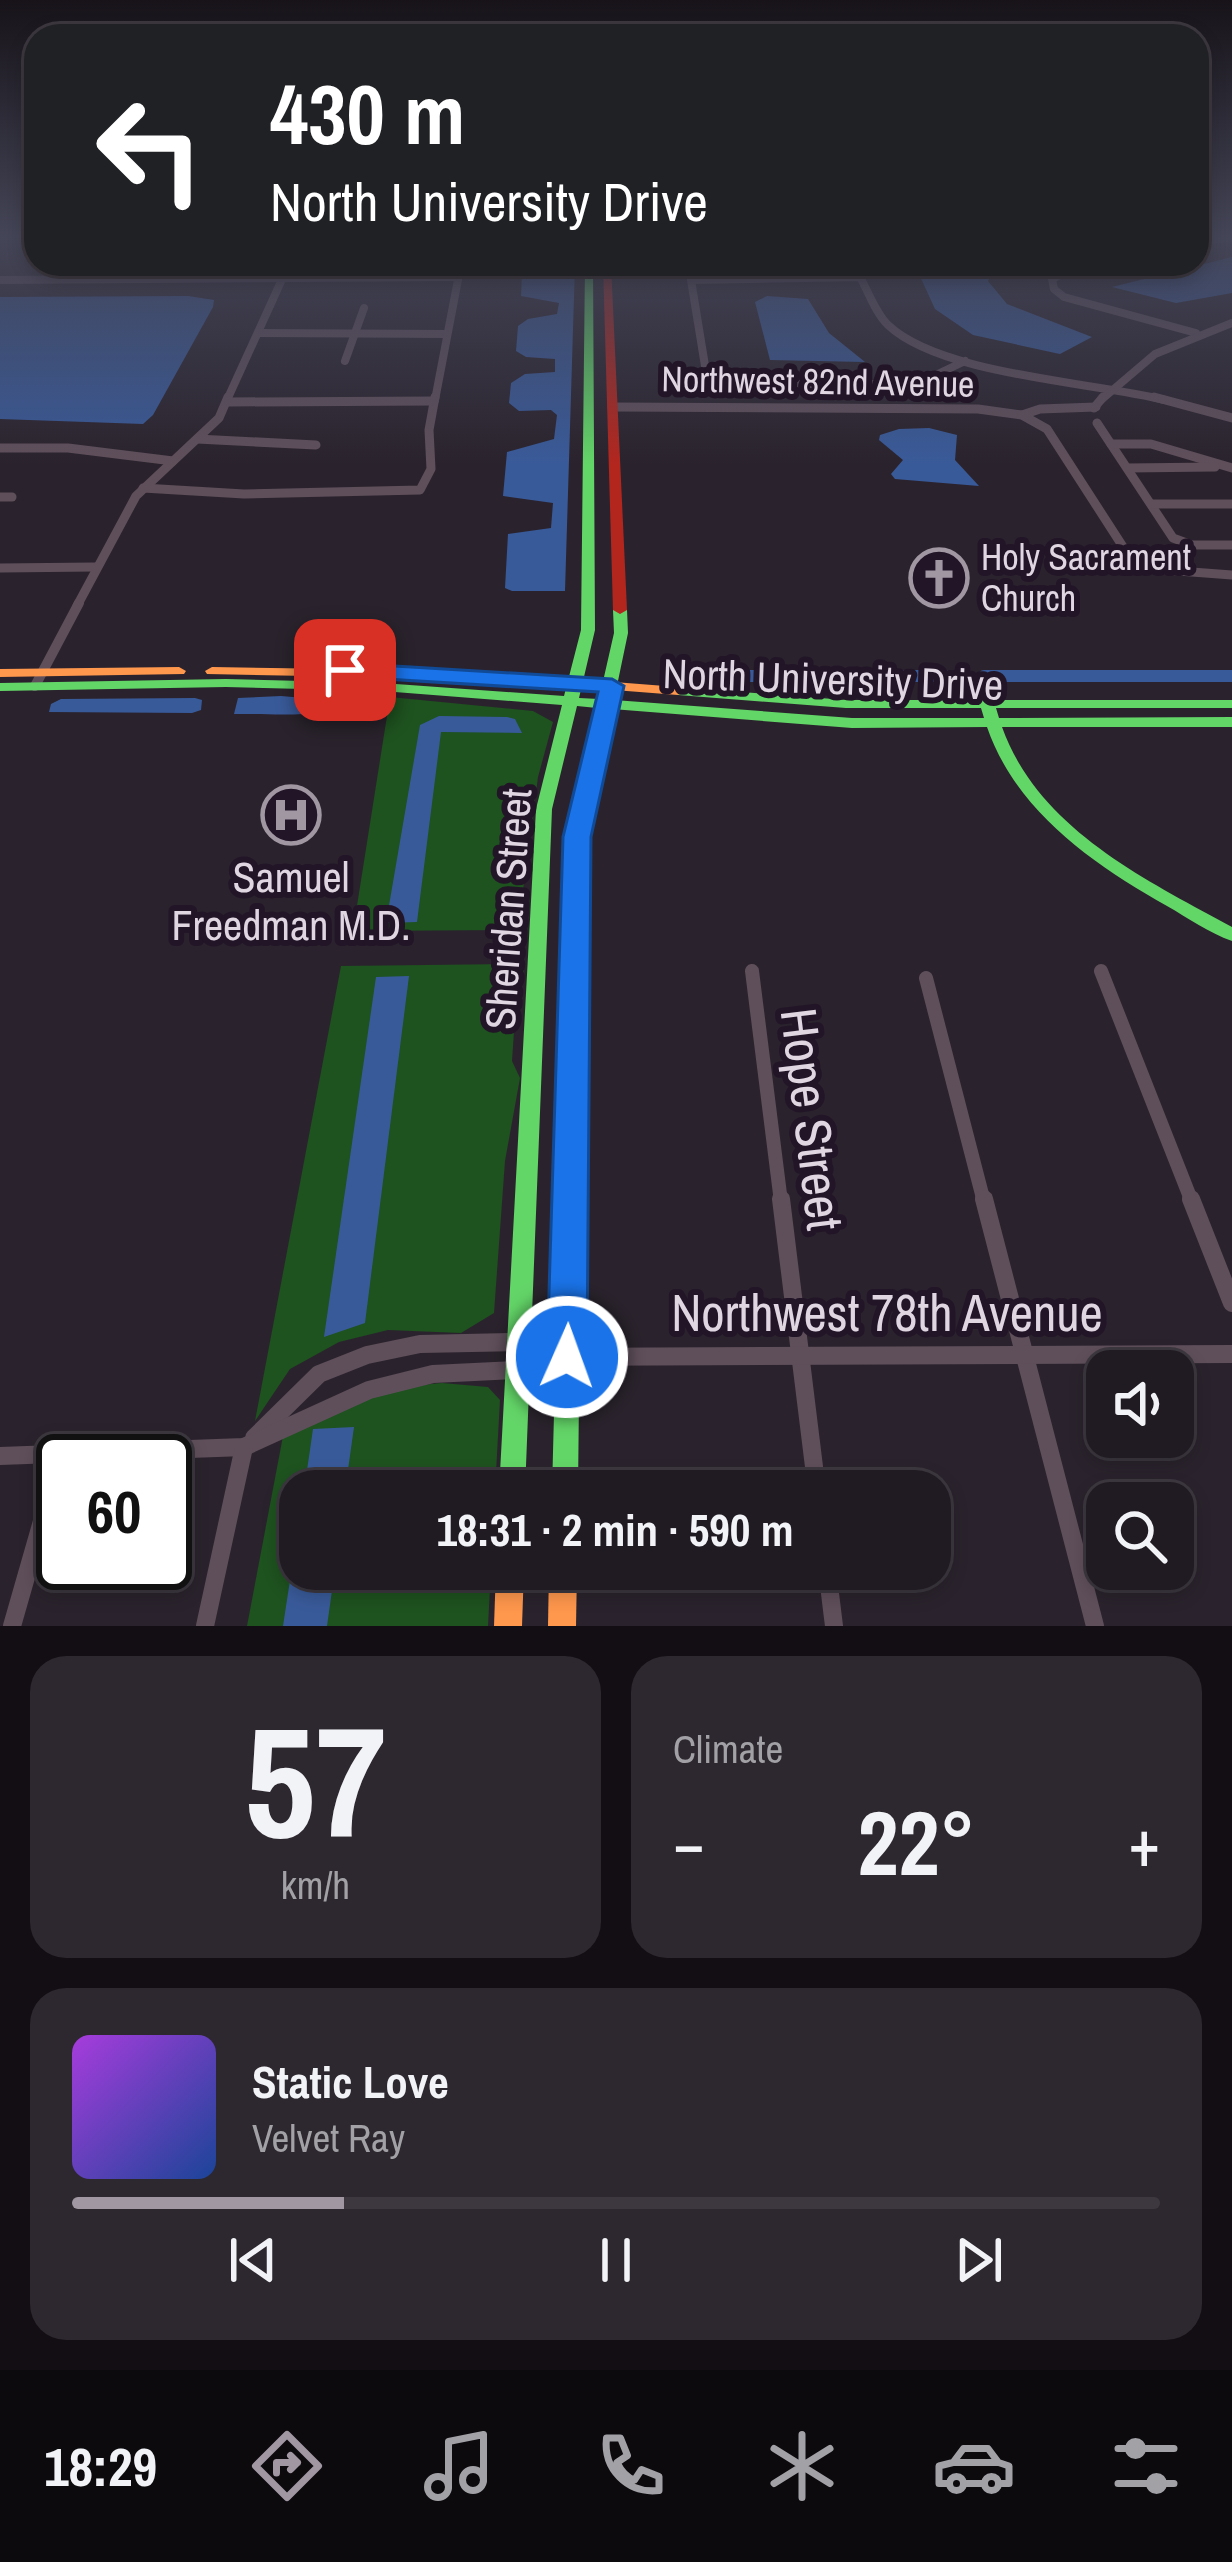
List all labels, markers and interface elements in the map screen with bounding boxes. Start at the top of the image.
text: 430 m [270,57,465,170]
icon: left [72,72,228,228]
text: North University Drive [270,165,708,238]
street label: Northwest 82nd Avenue [661,354,975,408]
place label: Holy Sacrament Church [981,533,1191,622]
church icon: Holy Sacrament Church [908,547,970,609]
pin [294,619,396,721]
icon: arrive [312,637,378,703]
street label: North University Drive [662,645,1004,713]
hospital icon: Samuel Freedman M.D. [260,784,322,846]
street label: Sheridan Street [472,787,544,1031]
place label: Samuel Freedman M.D. [171,849,411,953]
street label: Hope Street [765,1004,860,1234]
street label: Northwest 78th Avenue [671,1278,1103,1347]
position arrow [504,1294,630,1420]
map controls [1086,1350,1194,1590]
button: sound [1086,1350,1194,1458]
speed limit sign: 60 [36,1434,192,1590]
button: search [1086,1482,1194,1590]
text: 18:31 · 2 min · 590 m [437,1499,793,1560]
text: 57 [244,1676,387,1886]
text: Climate [673,1723,783,1775]
text: 22° [857,1782,976,1903]
text: − [673,1798,705,1887]
text: + [1128,1798,1160,1887]
text: km/h [281,1859,350,1911]
text: Static Love [252,2051,449,2112]
text: Velvet Ray [252,2112,405,2164]
icon: previous [220,2227,286,2293]
icon: pause [583,2227,649,2293]
icon: next [946,2227,1012,2293]
icon: directions [245,2424,329,2508]
icon: music [417,2424,501,2508]
icon: phone [589,2424,673,2508]
icon: climate [760,2424,844,2508]
icon: car [932,2424,1016,2508]
icon: filters [1104,2424,1188,2508]
text: 18:29 [44,2430,157,2503]

